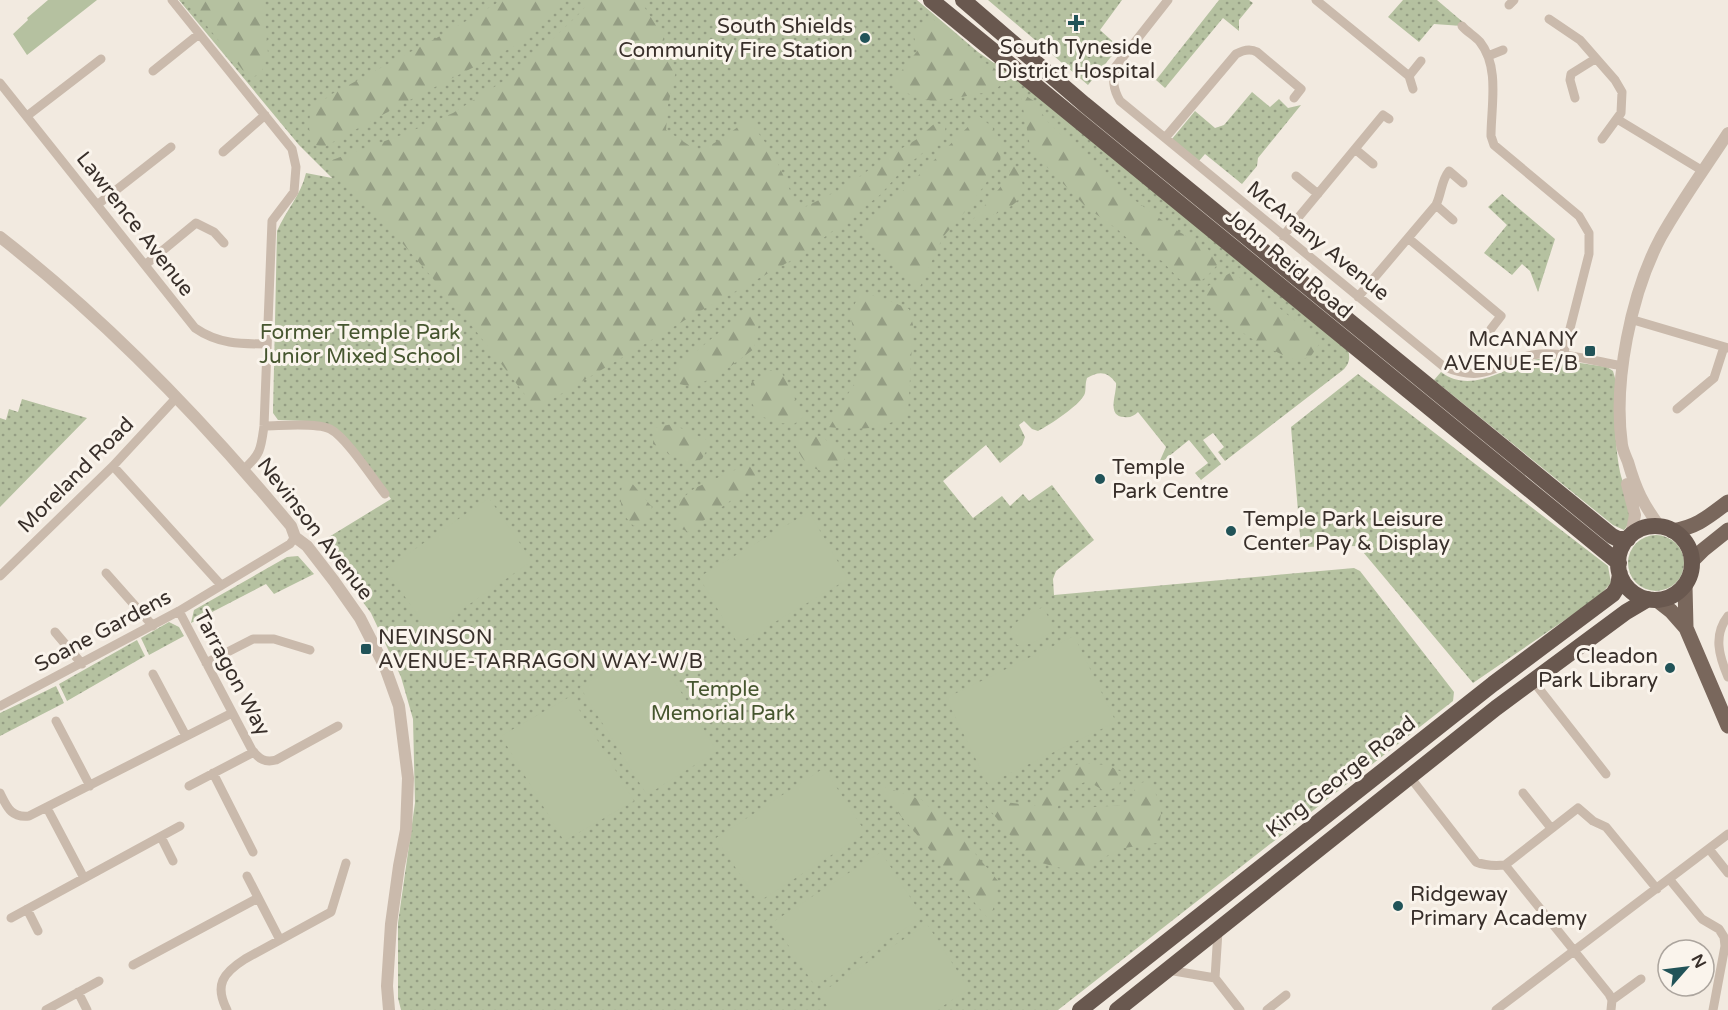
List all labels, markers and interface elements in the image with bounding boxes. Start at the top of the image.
place label: South Shields Community Fire Station [618,14,853,63]
marker: South Tyneside District Hospital [1067,14,1085,32]
marker: South Shields Community Fire Station [858,31,872,45]
place label: South Tyneside District Hospital [997,35,1155,84]
street label: Lawrence Avenue [71,147,199,301]
street label: McAnany Avenue [1242,176,1394,306]
street label: John Reid Road [1221,204,1357,324]
park label: Former Temple Park Junior Mixed School [259,320,461,369]
place label: McANANY AVENUE-E/B [1443,327,1578,376]
marker: McANANY AVENUE-E/B [1583,344,1597,358]
street label: Moreland Road [13,412,139,538]
street label: Nevinson Avenue [252,453,378,605]
place label: Temple Park Centre [1112,455,1229,504]
marker: Temple Park Centre [1093,472,1107,486]
place label: Temple Park Leisure Center Pay & Display [1243,507,1450,556]
marker: Temple Park Leisure Center Pay & Display [1224,524,1238,538]
street label: Soane Gardens [30,584,176,678]
street label: Tarragon Way [188,606,276,740]
place label: NEVINSON AVENUE-TARRAGON WAY-W/B [378,625,703,674]
marker: NEVINSON AVENUE-TARRAGON WAY-W/B [359,642,373,656]
place label: Cleadon Park Library [1538,644,1658,693]
marker: Cleadon Park Library [1663,661,1677,675]
park label: Temple Memorial Park [651,677,795,726]
street label: King George Road [1261,711,1421,843]
place label: Ridgeway Primary Academy [1410,882,1587,931]
marker: Ridgeway Primary Academy [1391,899,1405,913]
north arrow [1656,938,1716,998]
text: N [1687,951,1710,972]

